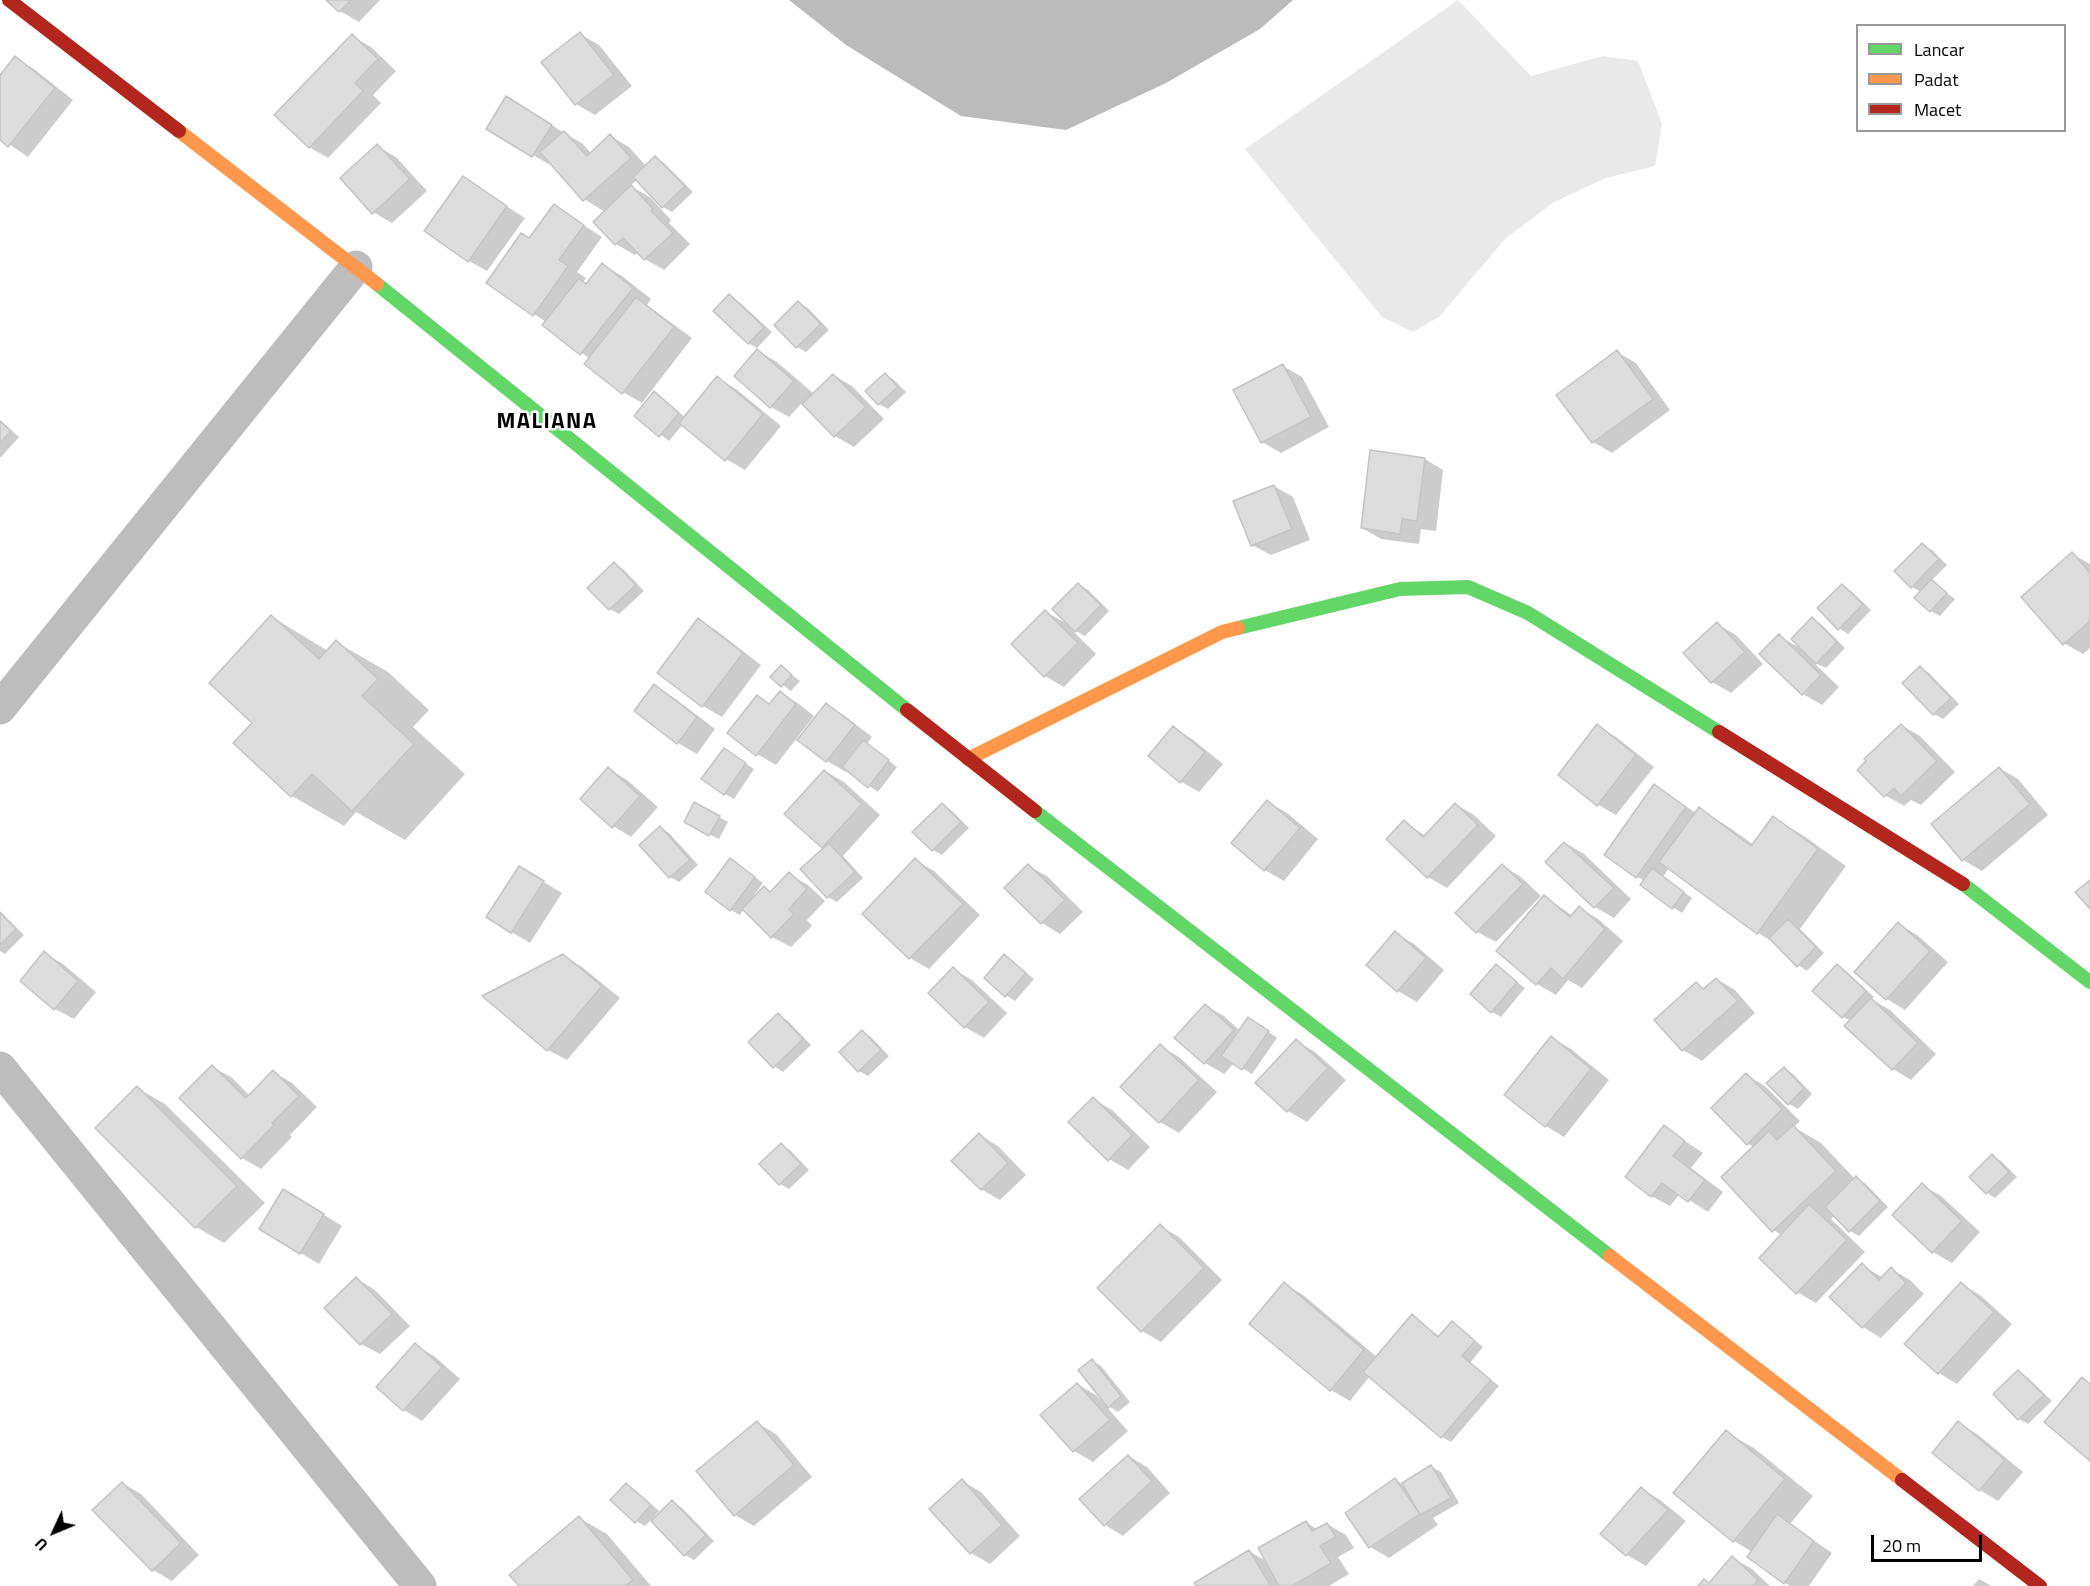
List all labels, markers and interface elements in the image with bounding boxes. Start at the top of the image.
legend [1856,24,2066,132]
text: Lancar [1914,36,1964,63]
text: Padat [1914,66,1958,93]
text: Macet [1914,96,1961,123]
district label: MALIANA [496,410,598,436]
north arrow [24,1502,84,1562]
scale bar [1874,1523,1985,1561]
text: U [29,1532,53,1557]
text: 20 m [1882,1532,1921,1559]

